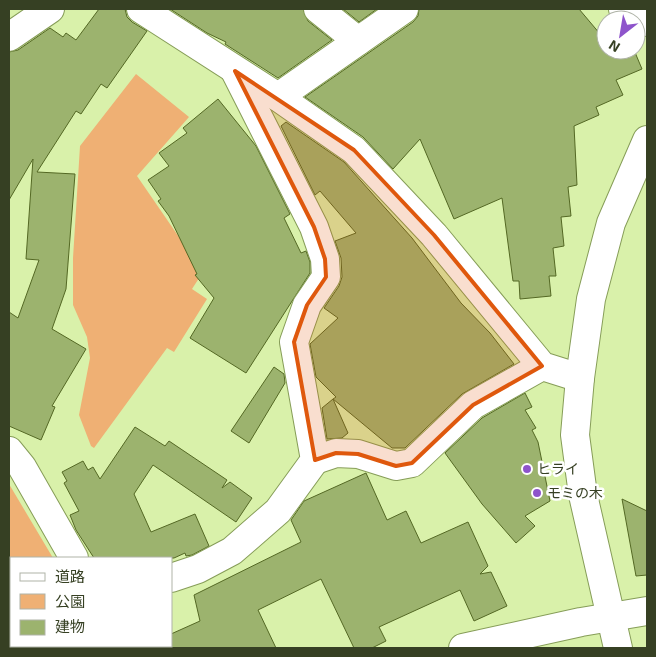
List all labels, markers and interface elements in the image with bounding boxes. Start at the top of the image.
north arrow [596,10,646,60]
text: N [605,37,623,56]
place label: ヒライ [537,460,579,477]
marker: ヒライ [521,463,533,475]
place label: モミの木 [547,484,603,501]
marker: モミの木 [531,487,543,499]
legend [10,557,172,647]
text: 道路 [55,567,85,585]
text: 公園 [55,592,85,610]
text: 建物 [55,617,85,635]

